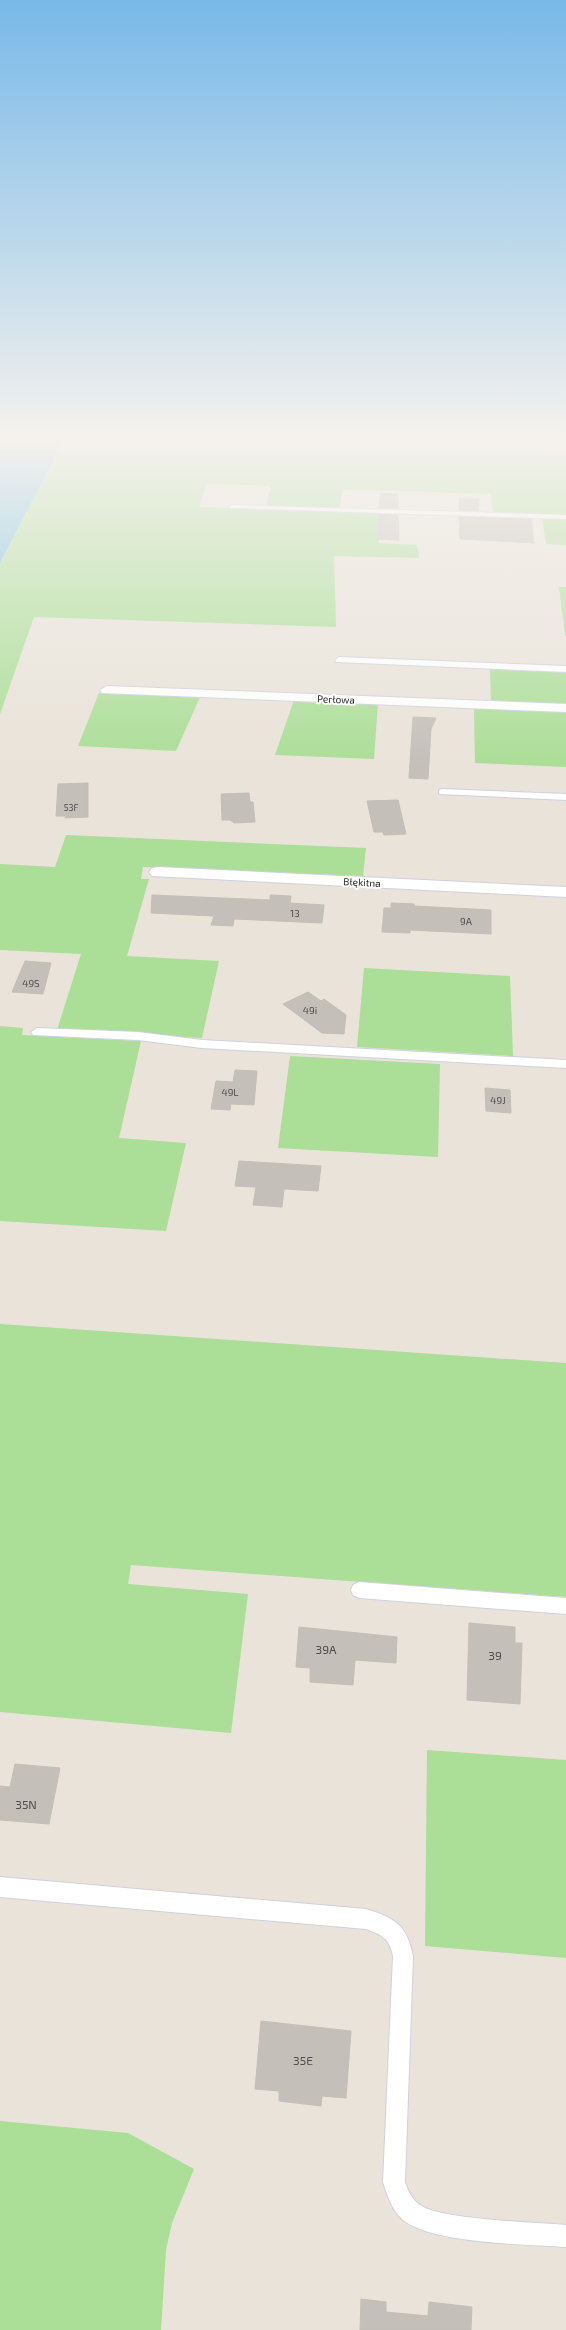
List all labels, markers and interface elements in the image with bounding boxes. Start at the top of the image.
street label: Perłowa [317,692,355,706]
house number: 53F [64,802,78,813]
street label: Błękitna [343,875,381,889]
house number: 13 [290,907,300,919]
house number: 9A [460,915,473,927]
house number: 49S [22,977,40,989]
house number: 49i [303,1004,317,1016]
house number: 49L [221,1086,239,1098]
house number: 49J [490,1094,506,1106]
house number: 39A [315,1642,337,1656]
house number: 39 [488,1648,502,1662]
house number: 35N [15,1797,37,1811]
house number: 35E [293,2053,313,2067]

